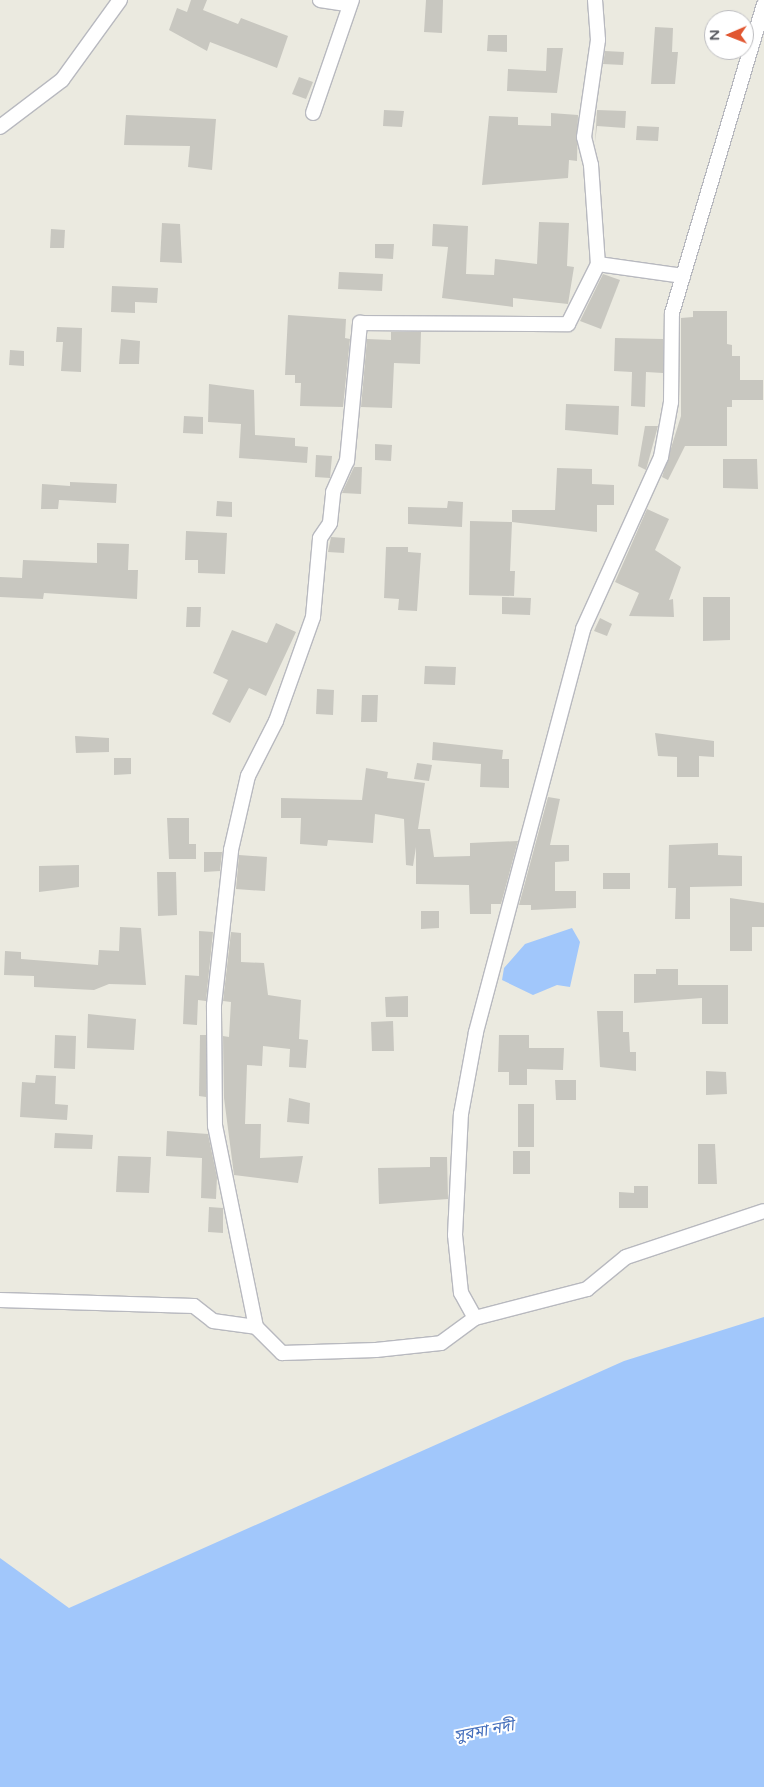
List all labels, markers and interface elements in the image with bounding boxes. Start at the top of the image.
north arrow [704,10,754,60]
text: N [706,29,723,41]
water label: সুরমা নদী [452,1716,516,1746]

